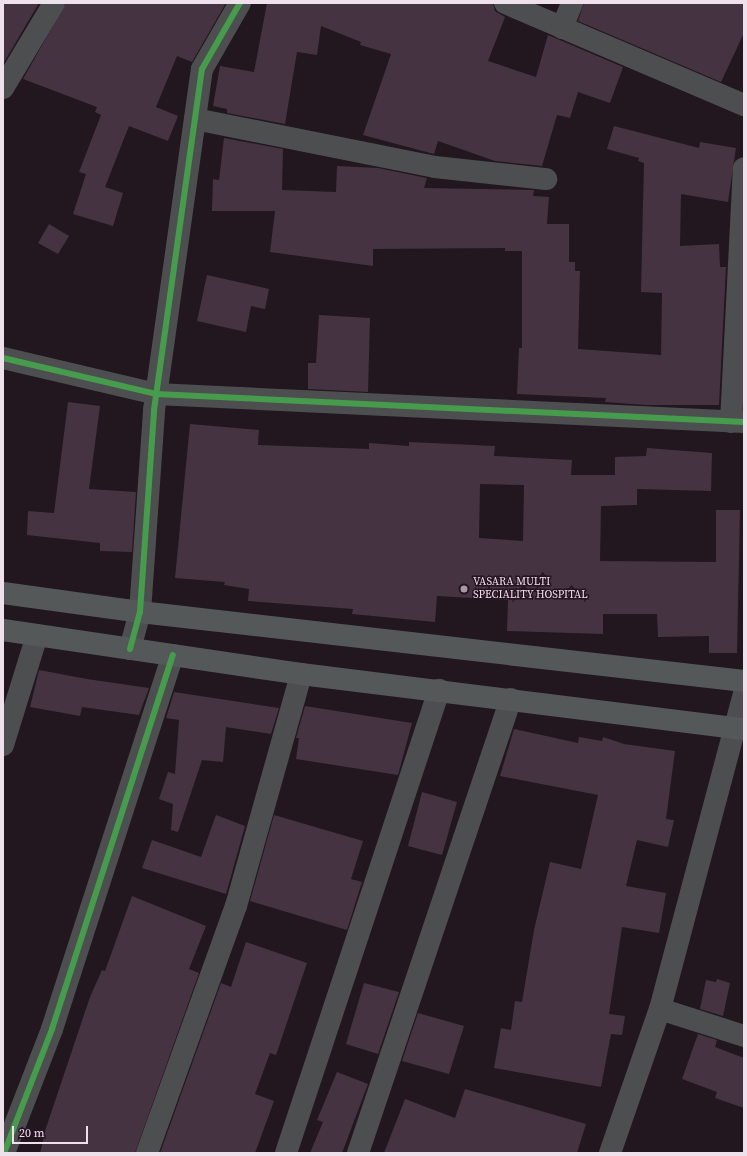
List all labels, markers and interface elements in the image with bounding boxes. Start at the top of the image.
place label: VASARA MULTI SPECIALITY HOSPITAL [473,576,588,602]
marker: VASARA MULTI SPECIALITY HOSPITAL [458,583,470,595]
scale bar [14,1118,90,1144]
text: 20 m [19,1125,45,1141]

